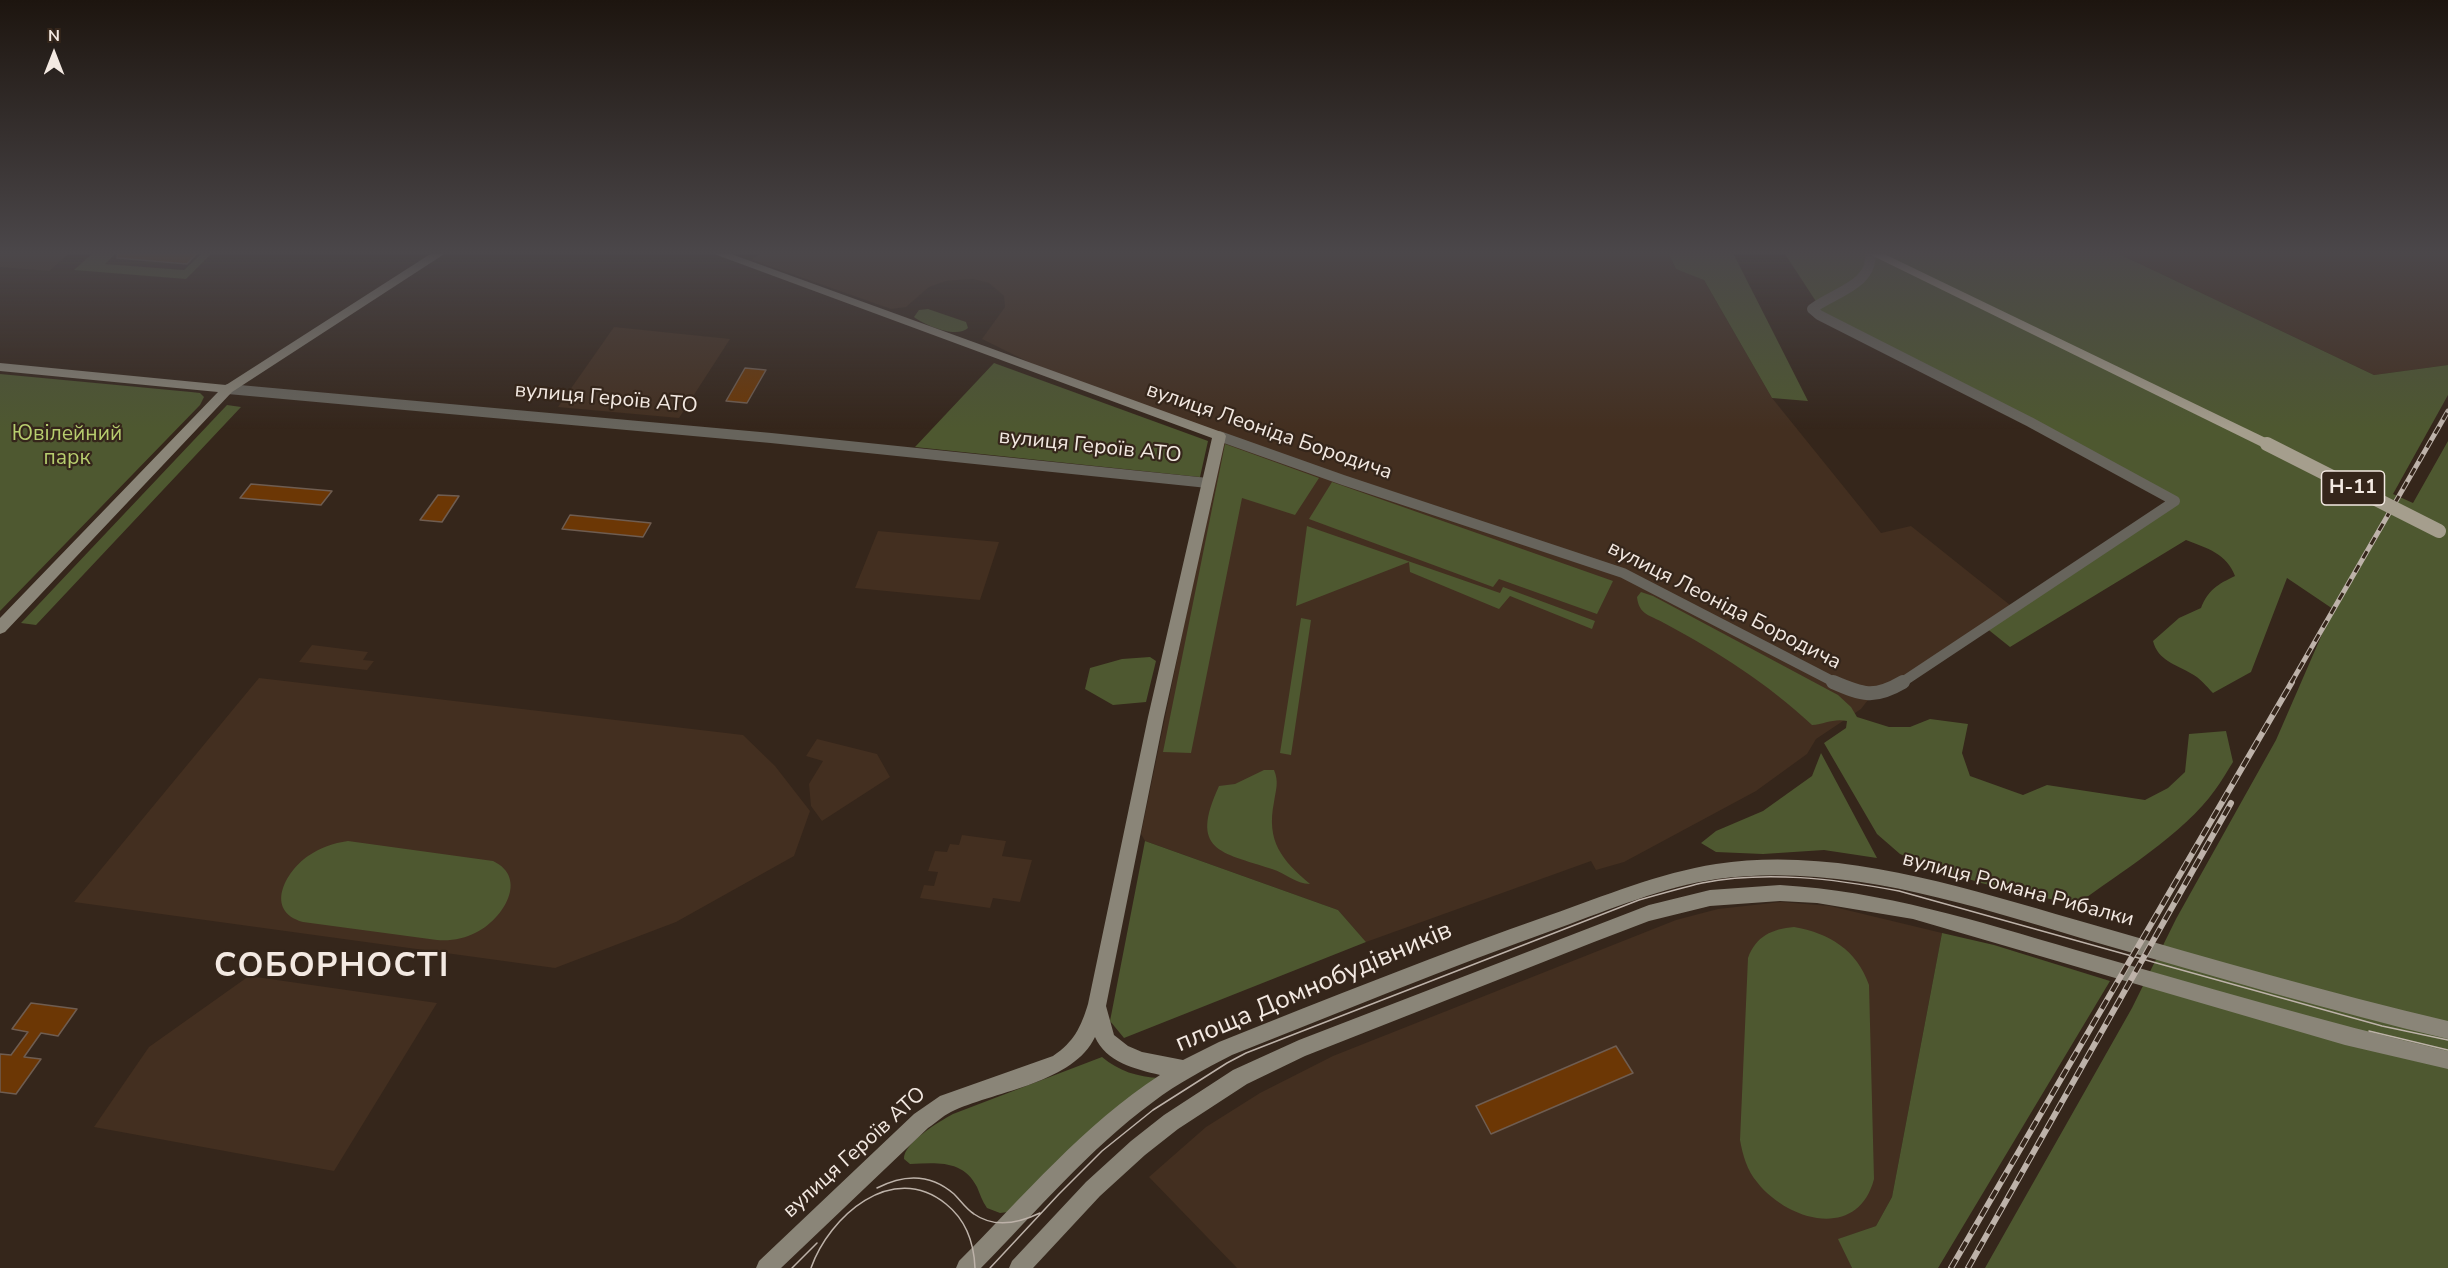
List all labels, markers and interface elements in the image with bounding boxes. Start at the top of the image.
north arrow [24,24,84,84]
text: N [48,25,60,47]
street label: вулиця Героїв АТО [514,378,698,420]
street label: вулиця Леоніда Бородича [1143,378,1395,486]
park label: Ювілейний парк [12,422,122,472]
street label: вулиця Героїв АТО [997,425,1183,469]
road number: Н-11 [2322,471,2384,505]
street label: вулиця Леоніда Бородича [1603,536,1845,676]
street label: вулиця Романа Рибалки [1900,847,2136,933]
street label: площа Домнобудівників [1171,916,1457,1060]
district label: СОБОРНОСТІ [214,948,450,988]
street label: вулиця Героїв АТО [778,1082,932,1224]

